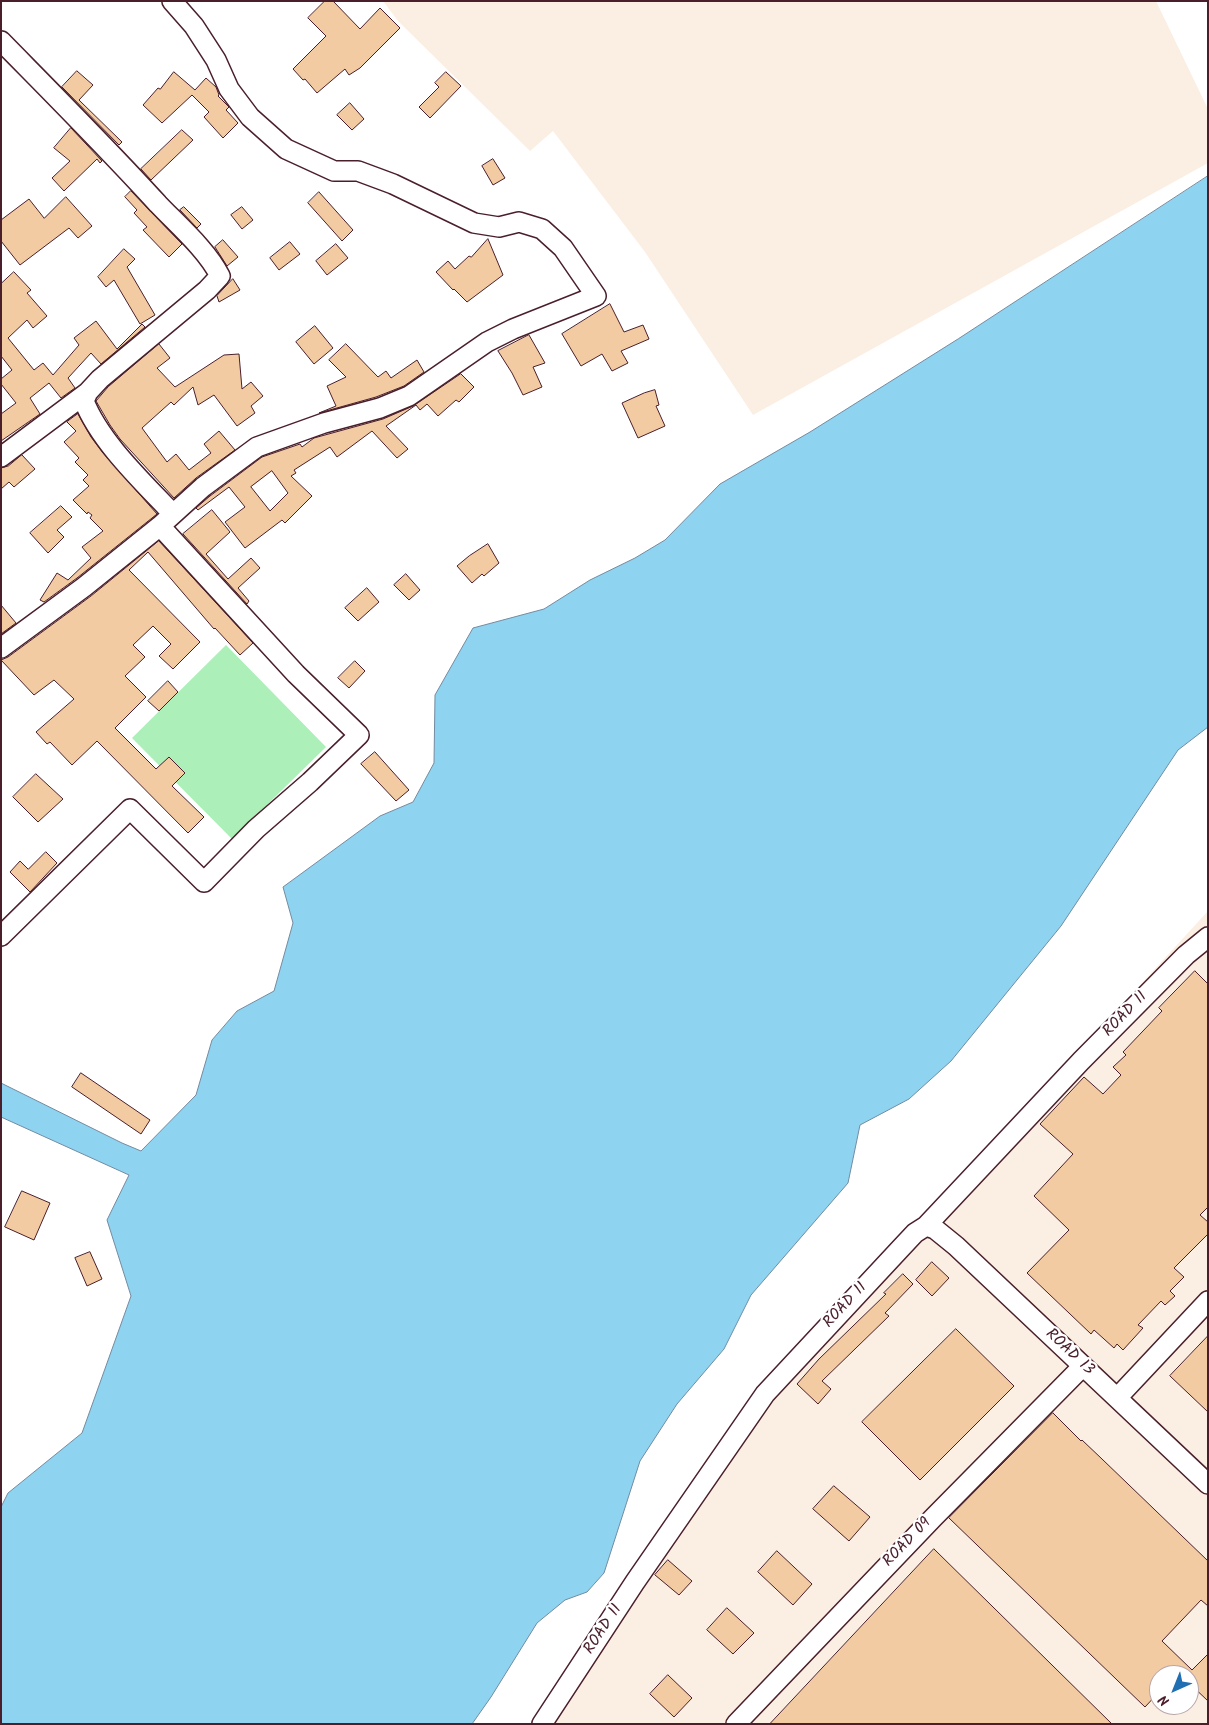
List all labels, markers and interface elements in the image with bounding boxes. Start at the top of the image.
street label: ROAD 11 [1100,988,1152,1042]
street label: ROAD 11 [820,1279,872,1333]
street label: ROAD 13 [1041,1326,1097,1380]
street label: ROAD 09 [880,1514,936,1572]
street label: ROAD 11 [581,1601,627,1659]
north arrow [1149,1665,1199,1715]
text: N [1153,1689,1175,1711]

